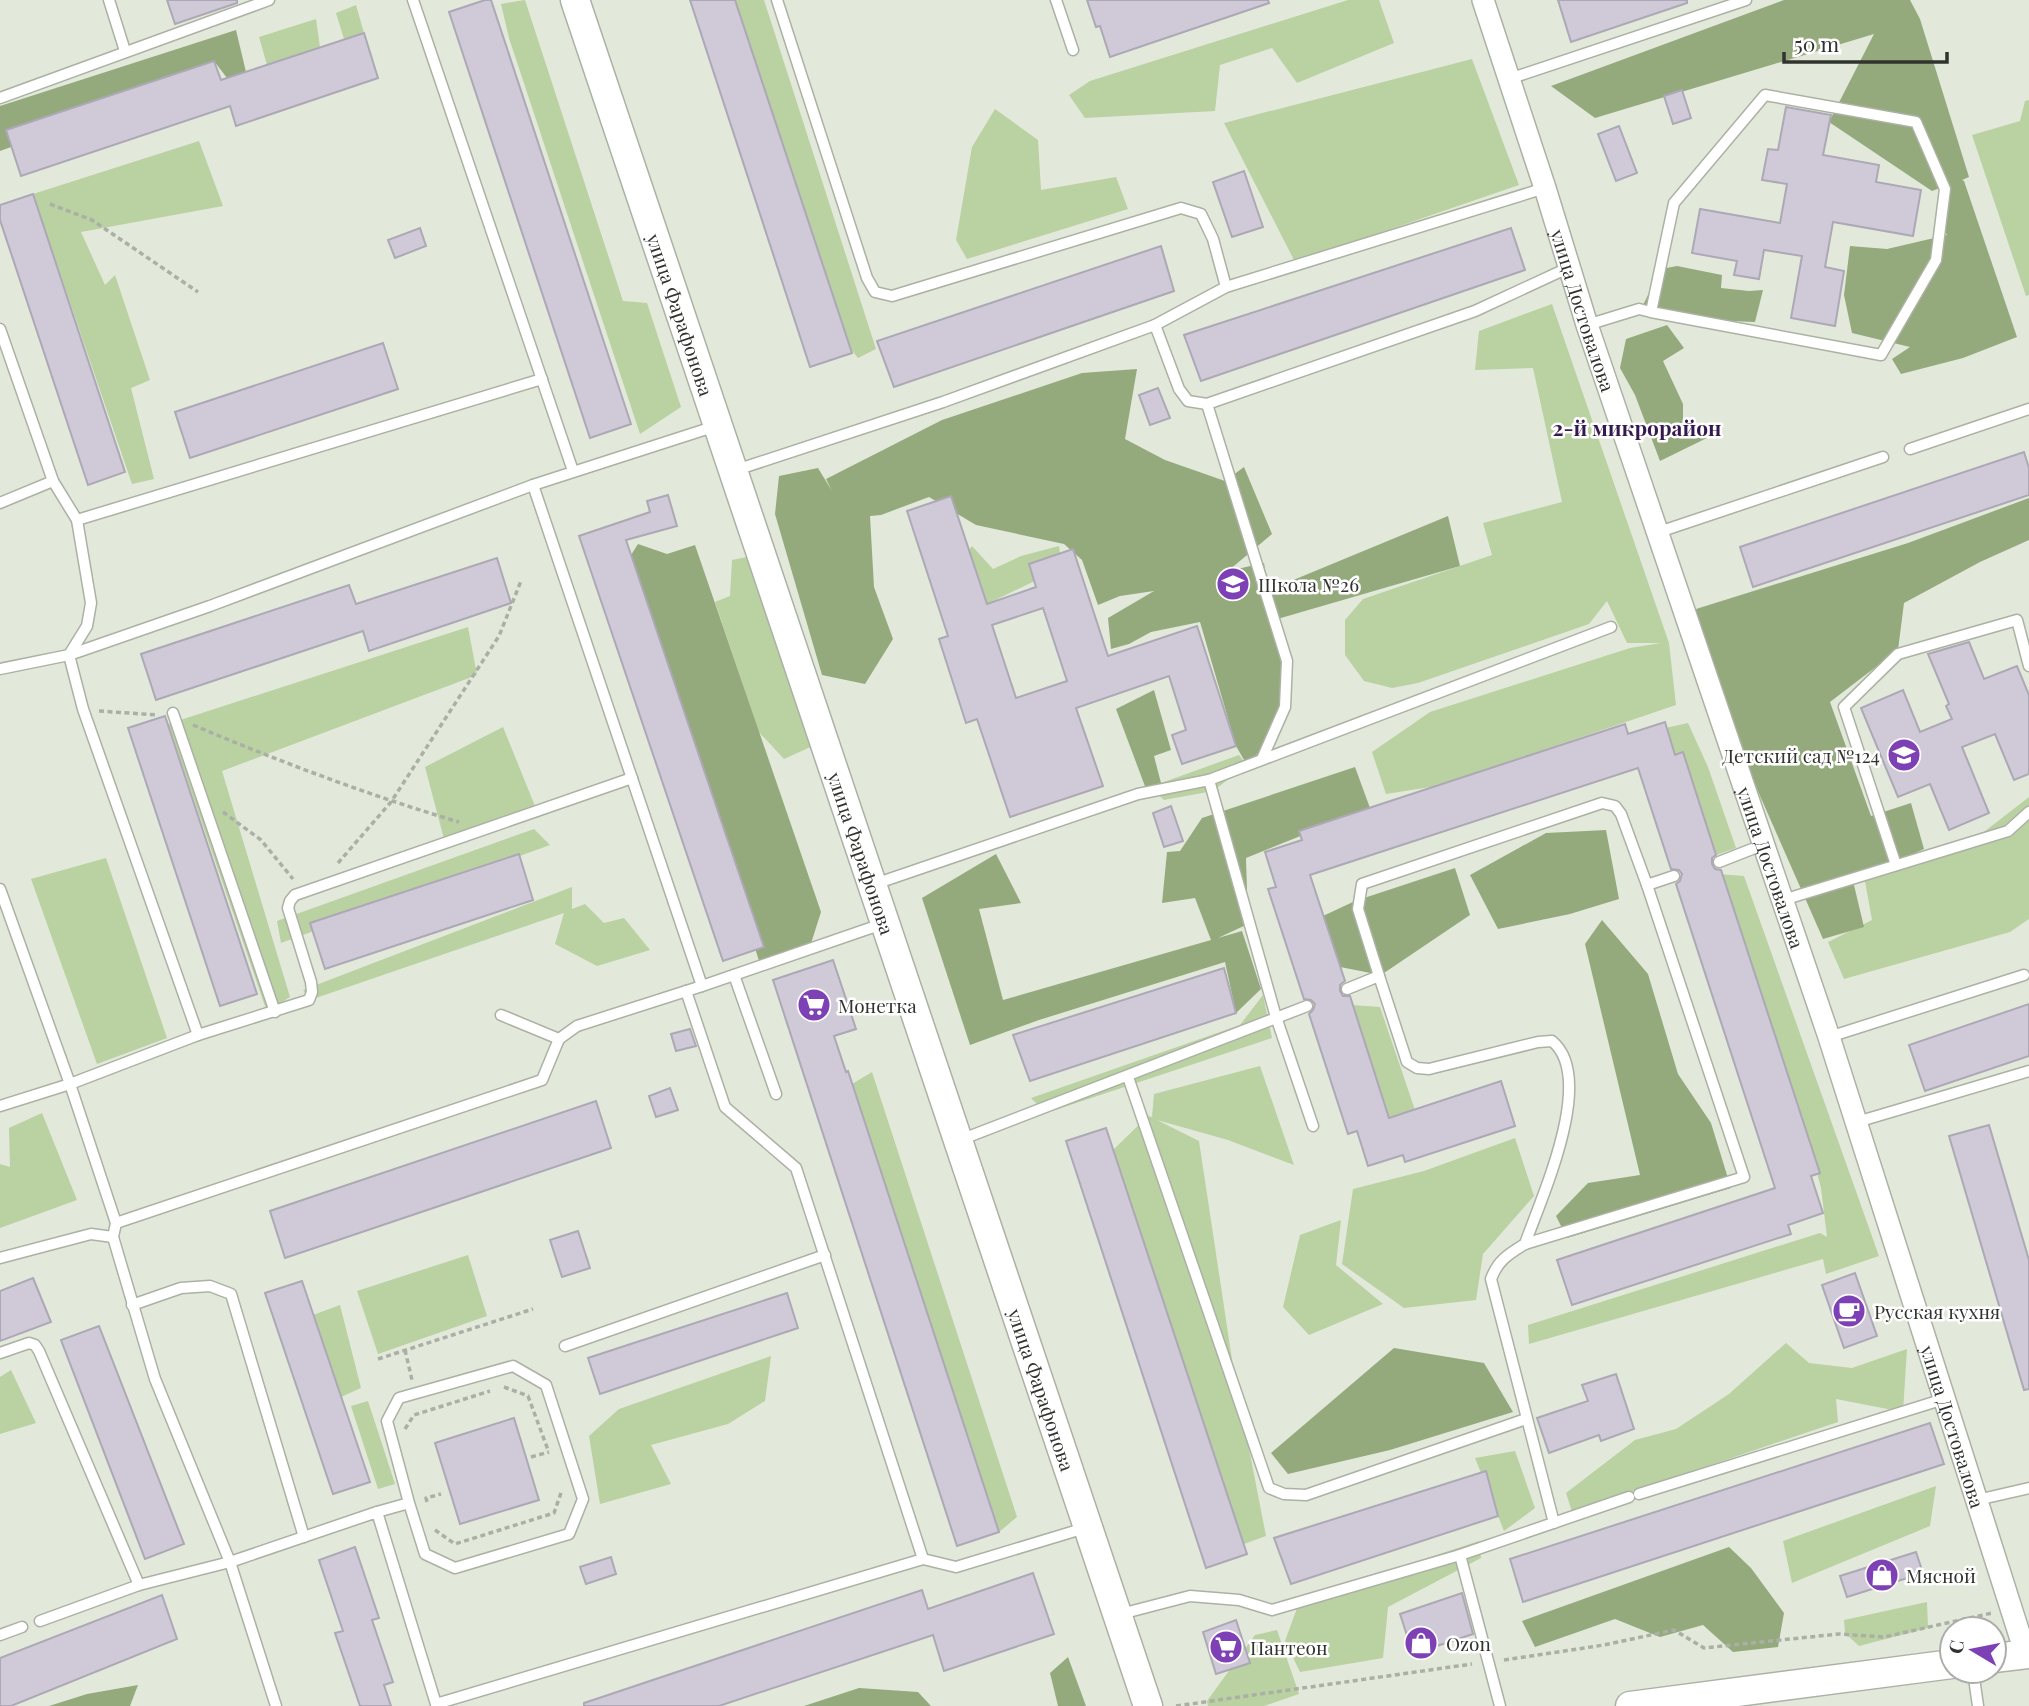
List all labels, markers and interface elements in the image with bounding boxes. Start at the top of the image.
scale bar [1784,21,1947,65]
text: 50 m [1794,29,1840,57]
street label: улица Достовалова [1545,225,1622,395]
street label: улица Фарафонова [641,229,720,400]
district label: 2-й микрорайон [1553,413,1721,441]
school or university icon: Школа №26 [1214,565,1252,603]
place label: Школа №26 [1258,571,1359,597]
school or university icon: Детский сад №124 [1885,736,1923,774]
place label: Детский сад №124 [1722,742,1880,768]
street label: улица Фарафонова [822,768,901,938]
street label: улица Достовалова [1731,782,1811,952]
supermarket icon: Монетка [795,986,833,1024]
place label: Монетка [838,992,917,1018]
cafe icon: Русская кухня [1830,1292,1868,1330]
place label: Русская кухня [1874,1298,2000,1324]
street label: улица Фарафонова [1002,1304,1081,1475]
street label: улица Достовалова [1915,1341,1991,1511]
shop icon: Мясной [1863,1556,1901,1594]
place label: Мясной [1906,1562,1976,1588]
north arrow [1938,1615,2008,1685]
shop icon: Ozon [1402,1624,1440,1662]
supermarket icon: Пантеон [1207,1628,1245,1666]
place label: Ozon [1446,1630,1492,1656]
place label: Пантеон [1250,1634,1328,1660]
text: С [1941,1638,1969,1656]

